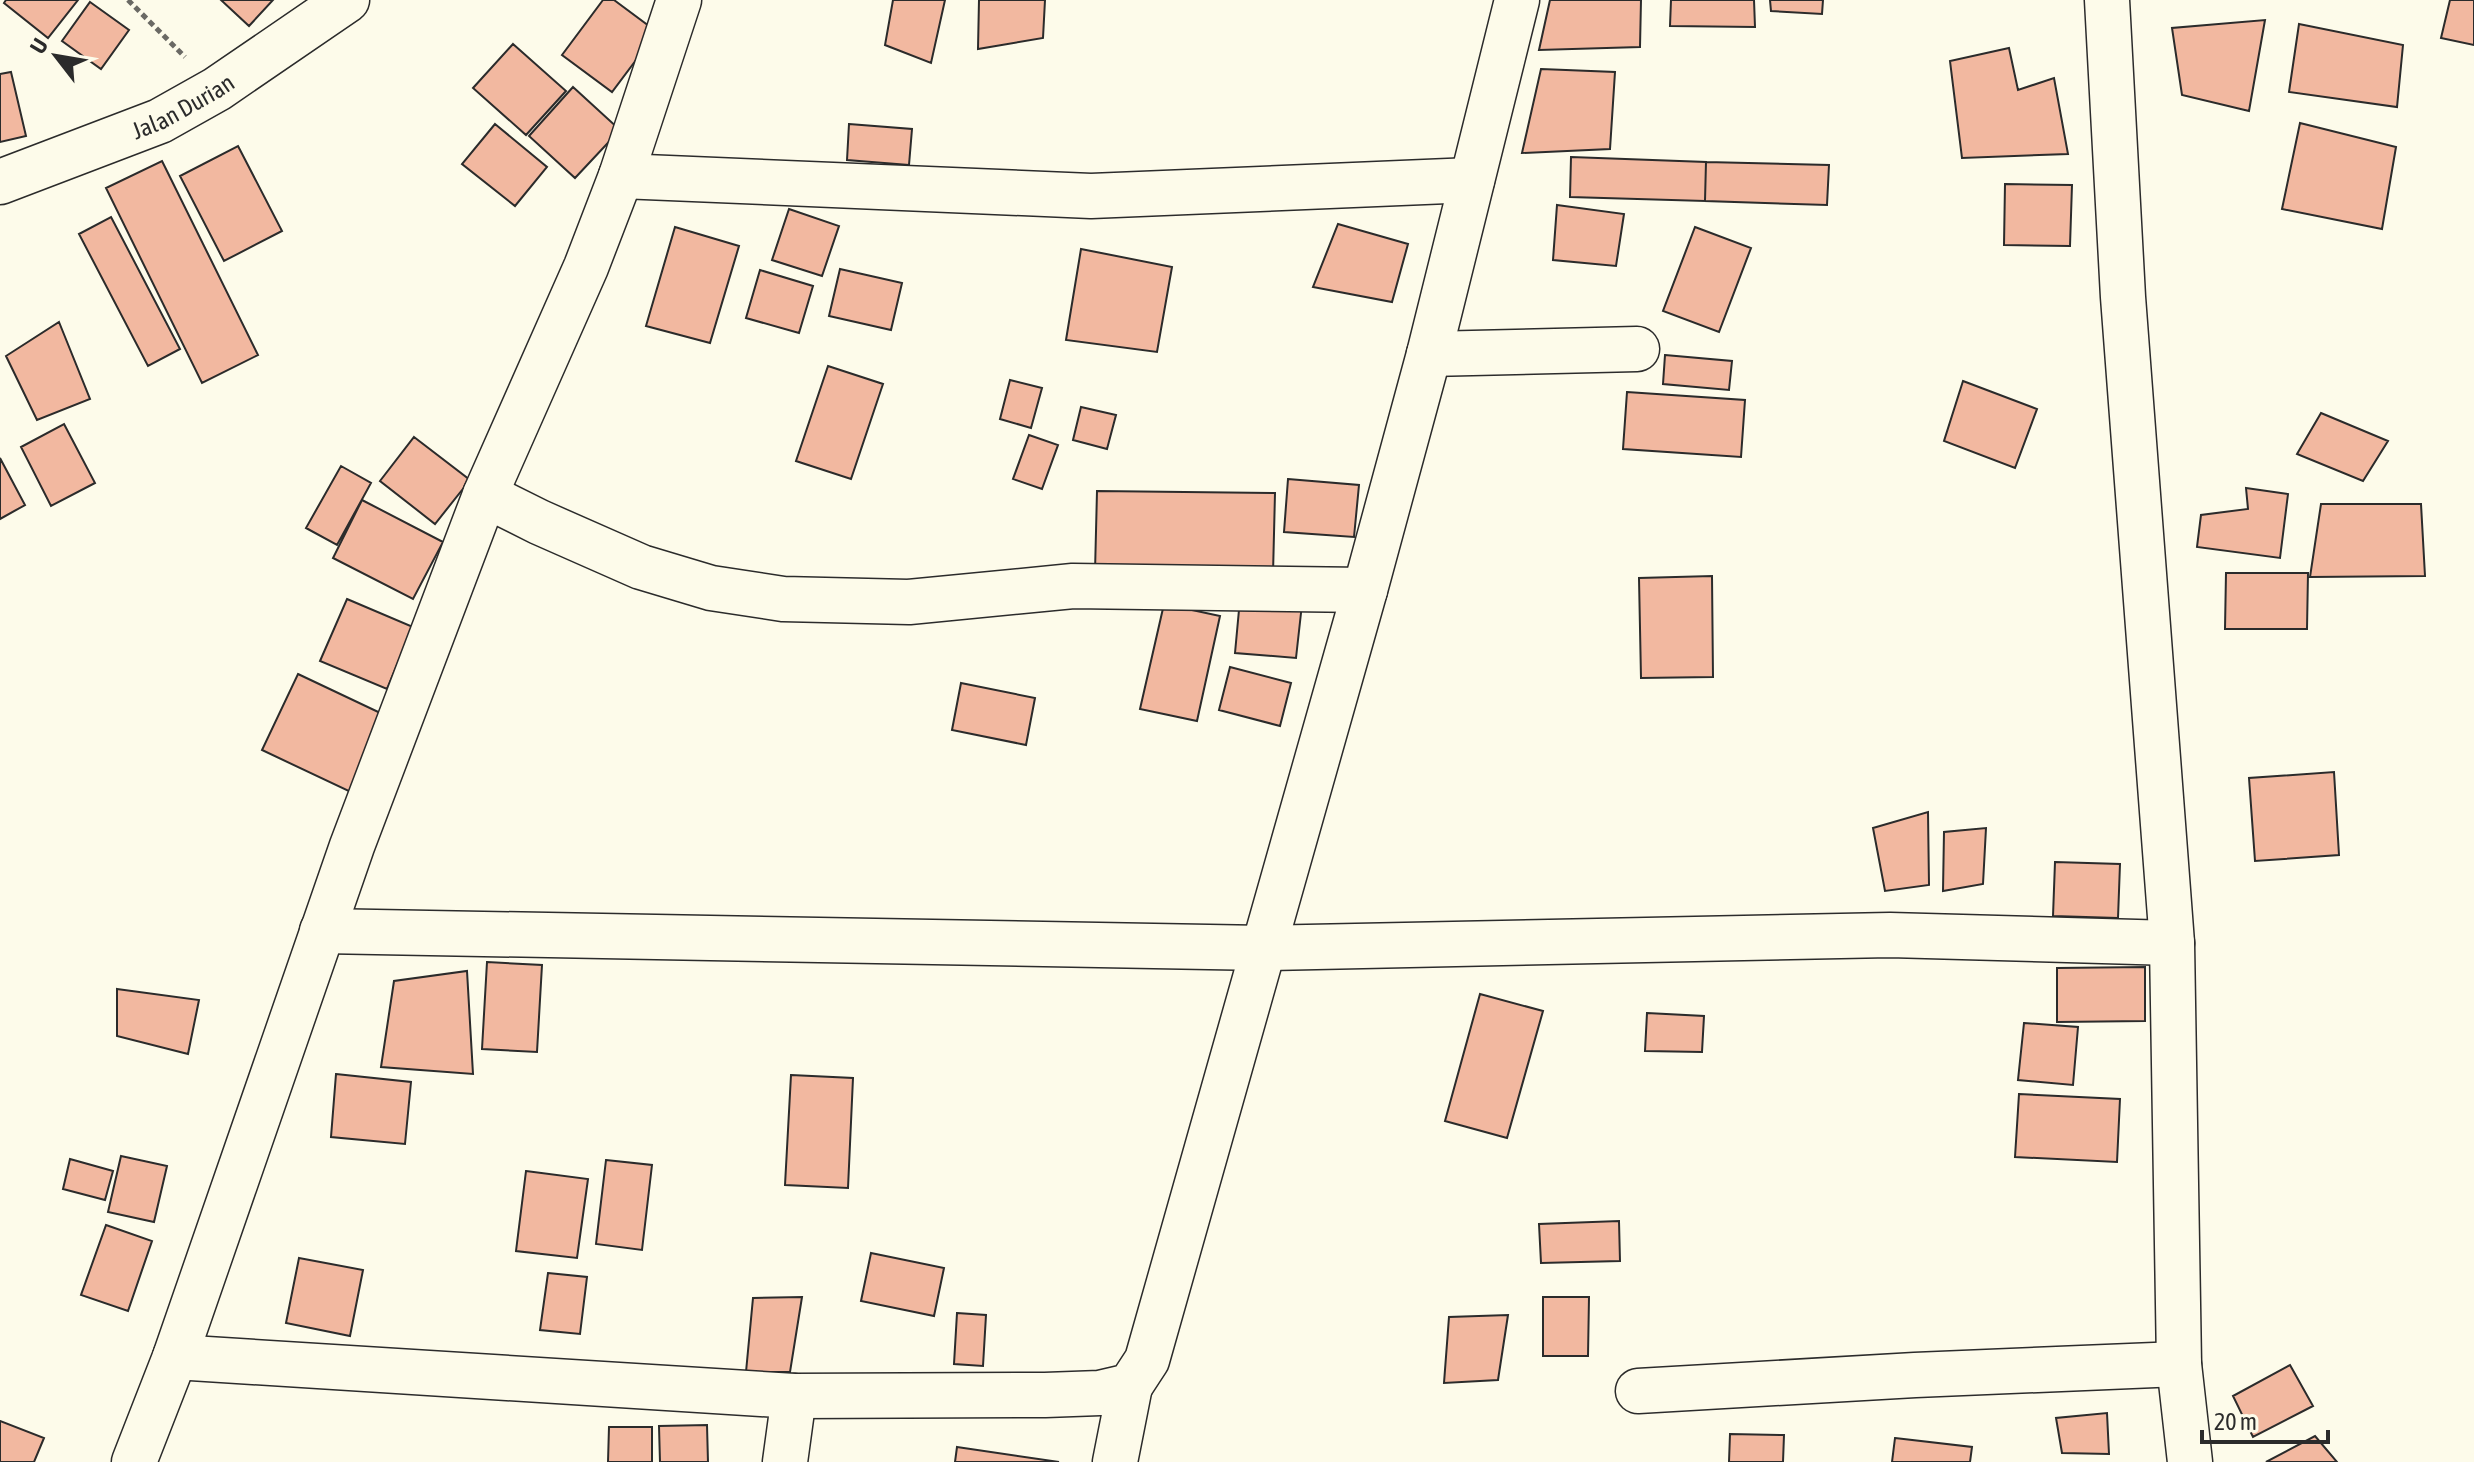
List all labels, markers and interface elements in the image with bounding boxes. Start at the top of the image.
north arrow [16,16,96,96]
text: U [24,33,53,58]
street label: Jalan Durian [128,68,239,144]
scale bar [2202,1394,2328,1444]
text: 20 m [2214,1408,2257,1435]

